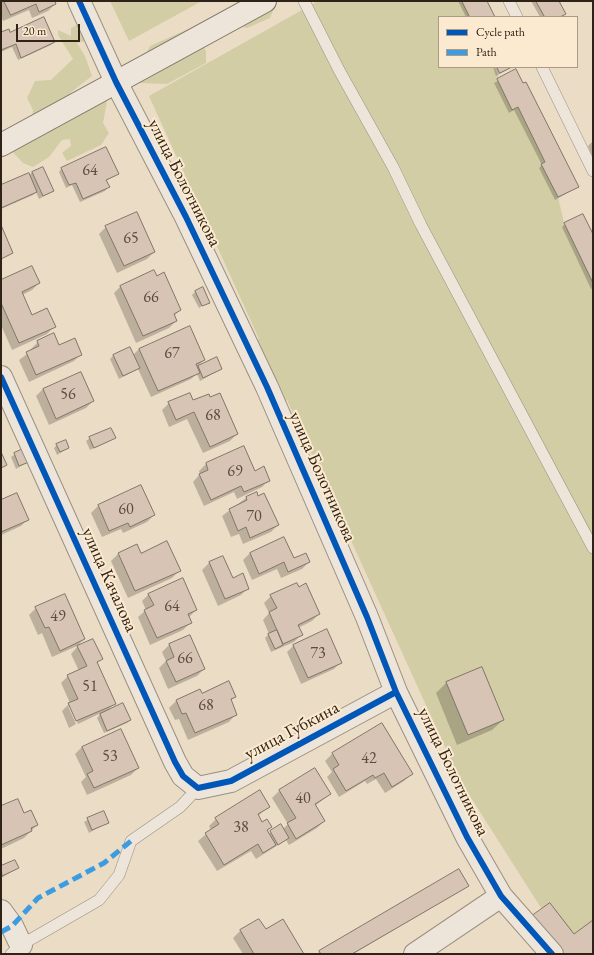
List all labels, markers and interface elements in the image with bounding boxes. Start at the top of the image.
scale bar [18,16,82,42]
legend [438,16,578,68]
text: 20 m [23,23,46,39]
text: Cycle path [476,24,525,40]
text: Path [476,44,497,60]
street label: улица Болотникова [142,116,226,250]
house number: 64 [82,161,98,181]
house number: 65 [123,229,139,249]
house number: 66 [143,288,159,308]
house number: 67 [164,344,180,364]
house number: 56 [60,385,76,405]
house number: 68 [205,406,221,426]
street label: улица Болотникова [284,408,360,546]
house number: 69 [227,462,243,482]
house number: 60 [118,500,134,520]
house number: 70 [246,507,262,527]
street label: улица Качалова [76,524,142,636]
house number: 64 [164,597,180,617]
house number: 49 [50,607,66,627]
house number: 73 [310,644,326,664]
house number: 66 [177,649,193,669]
house number: 51 [82,677,98,697]
house number: 68 [198,696,214,716]
street label: улица Губкина [241,697,343,765]
street label: улица Болотникова [413,704,493,840]
house number: 53 [102,747,118,767]
house number: 42 [361,749,377,769]
house number: 40 [295,789,311,809]
house number: 38 [233,818,249,838]

